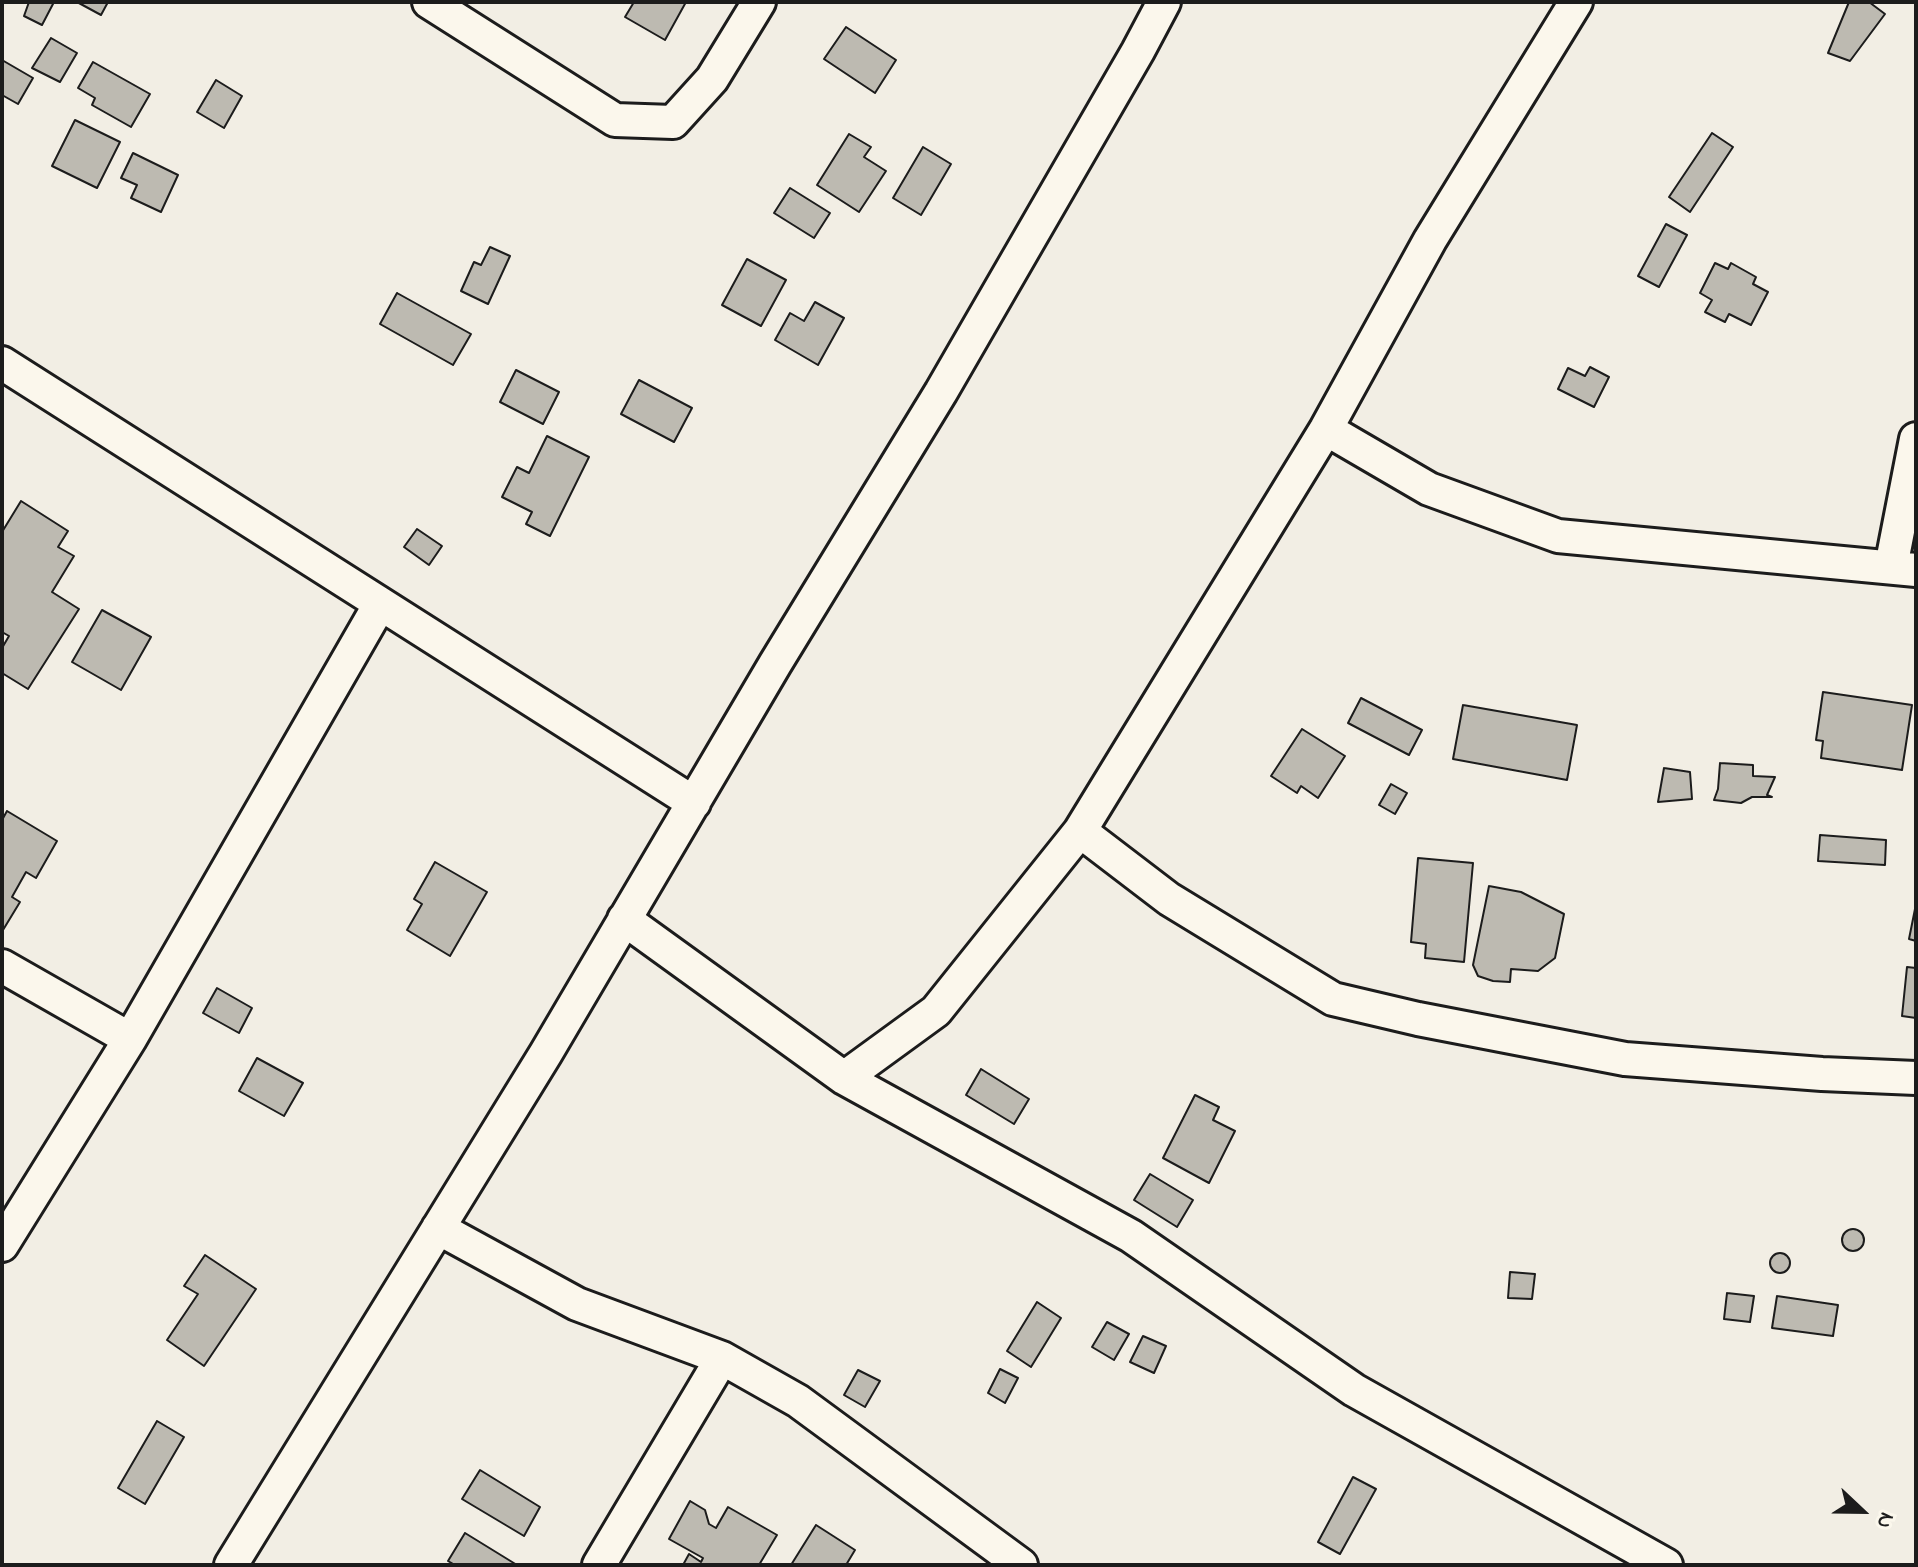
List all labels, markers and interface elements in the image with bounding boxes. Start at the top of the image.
north arrow [1822,1471,1902,1551]
text: N [1867,1507,1902,1533]

